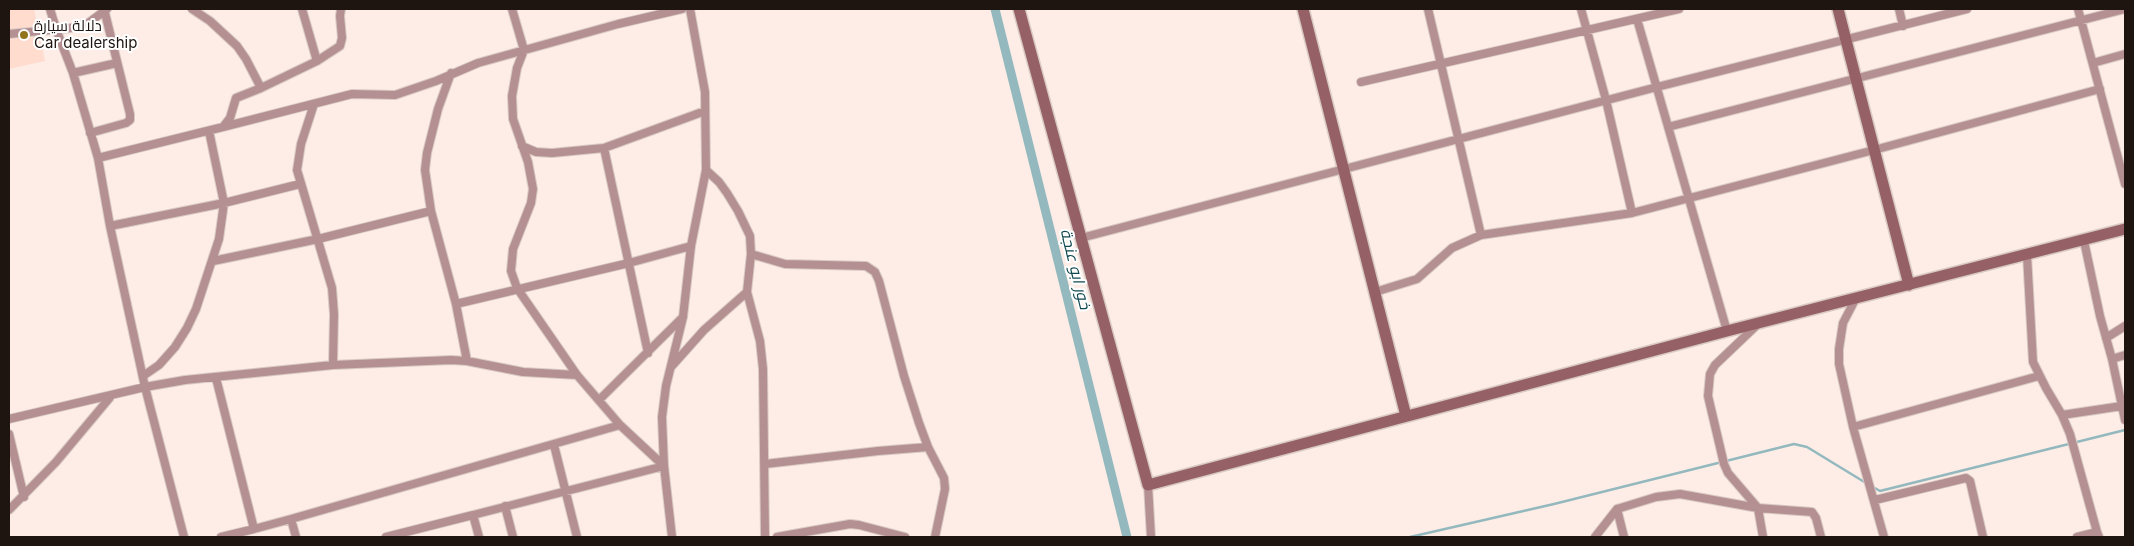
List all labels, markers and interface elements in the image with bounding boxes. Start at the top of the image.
place label: دلالة سيارة Car dealership [34,17,137,52]
marker: دلالة سيارة Car dealership [18,29,30,41]
water label: خور ابو عنجة [1056,227,1094,311]

